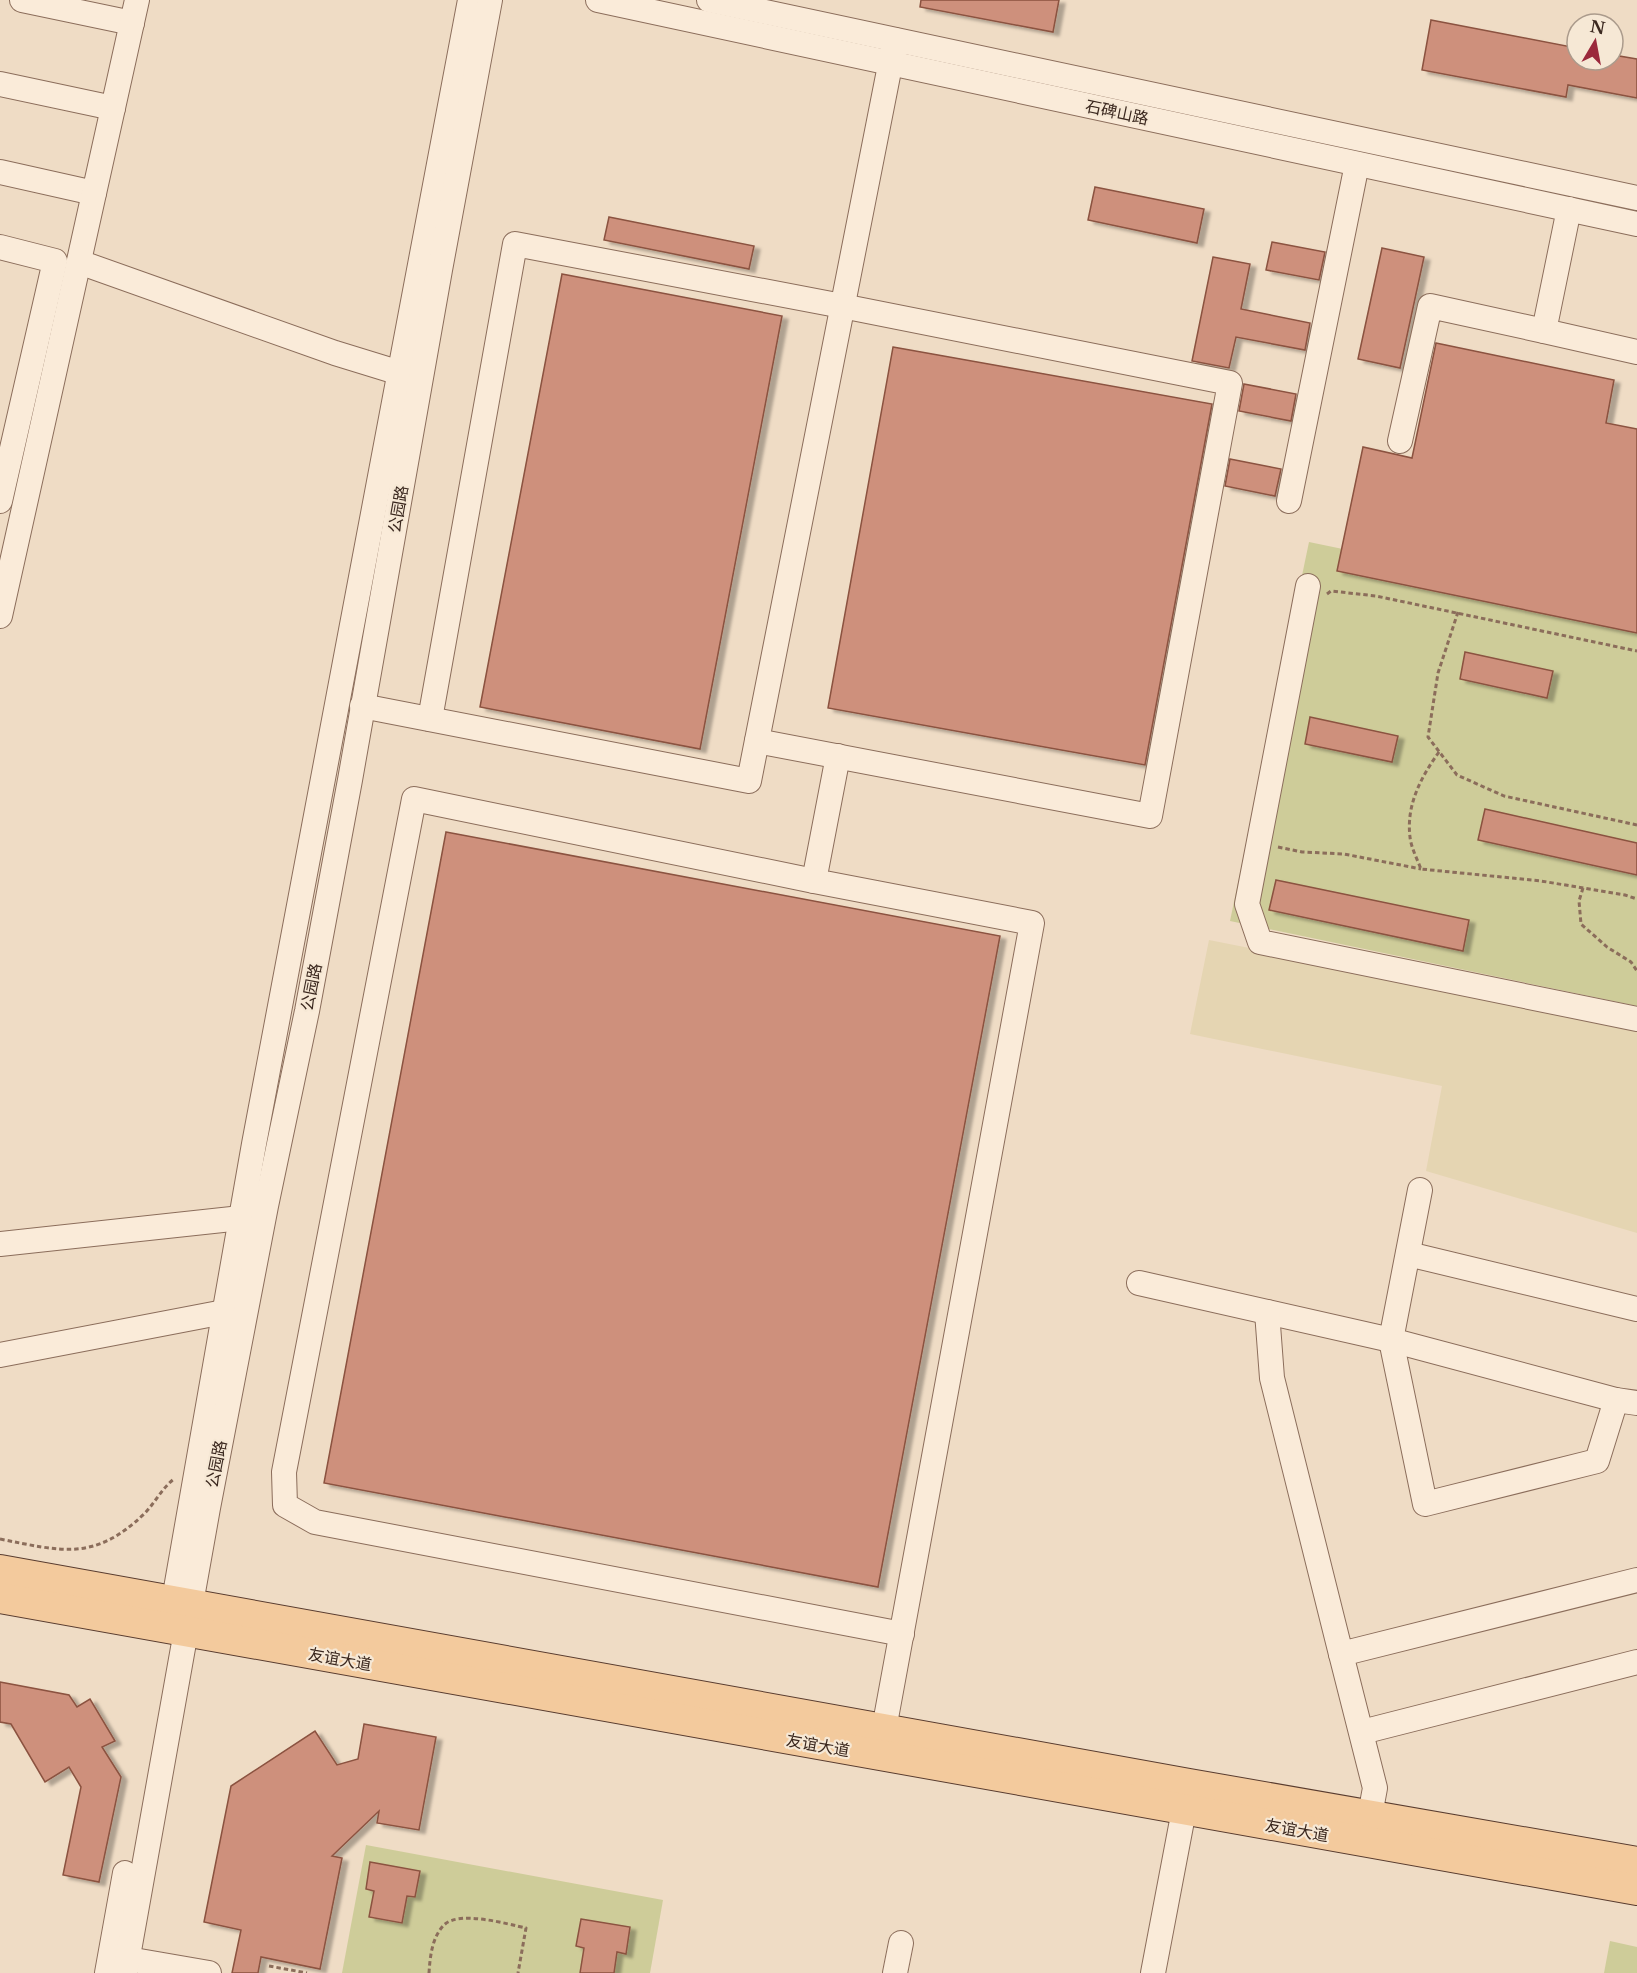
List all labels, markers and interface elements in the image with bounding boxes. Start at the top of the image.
north arrow [1565,12,1625,72]
text: N [1588,16,1607,38]
street label: 石碑山路 [1084,96,1150,128]
street label: 公园路 [384,484,412,534]
street label: 公园路 [297,962,325,1012]
street label: 公园路 [202,1439,230,1489]
street label: 友谊大道 [307,1644,373,1674]
street label: 友谊大道 [785,1730,851,1760]
street label: 友谊大道 [1264,1815,1330,1845]

